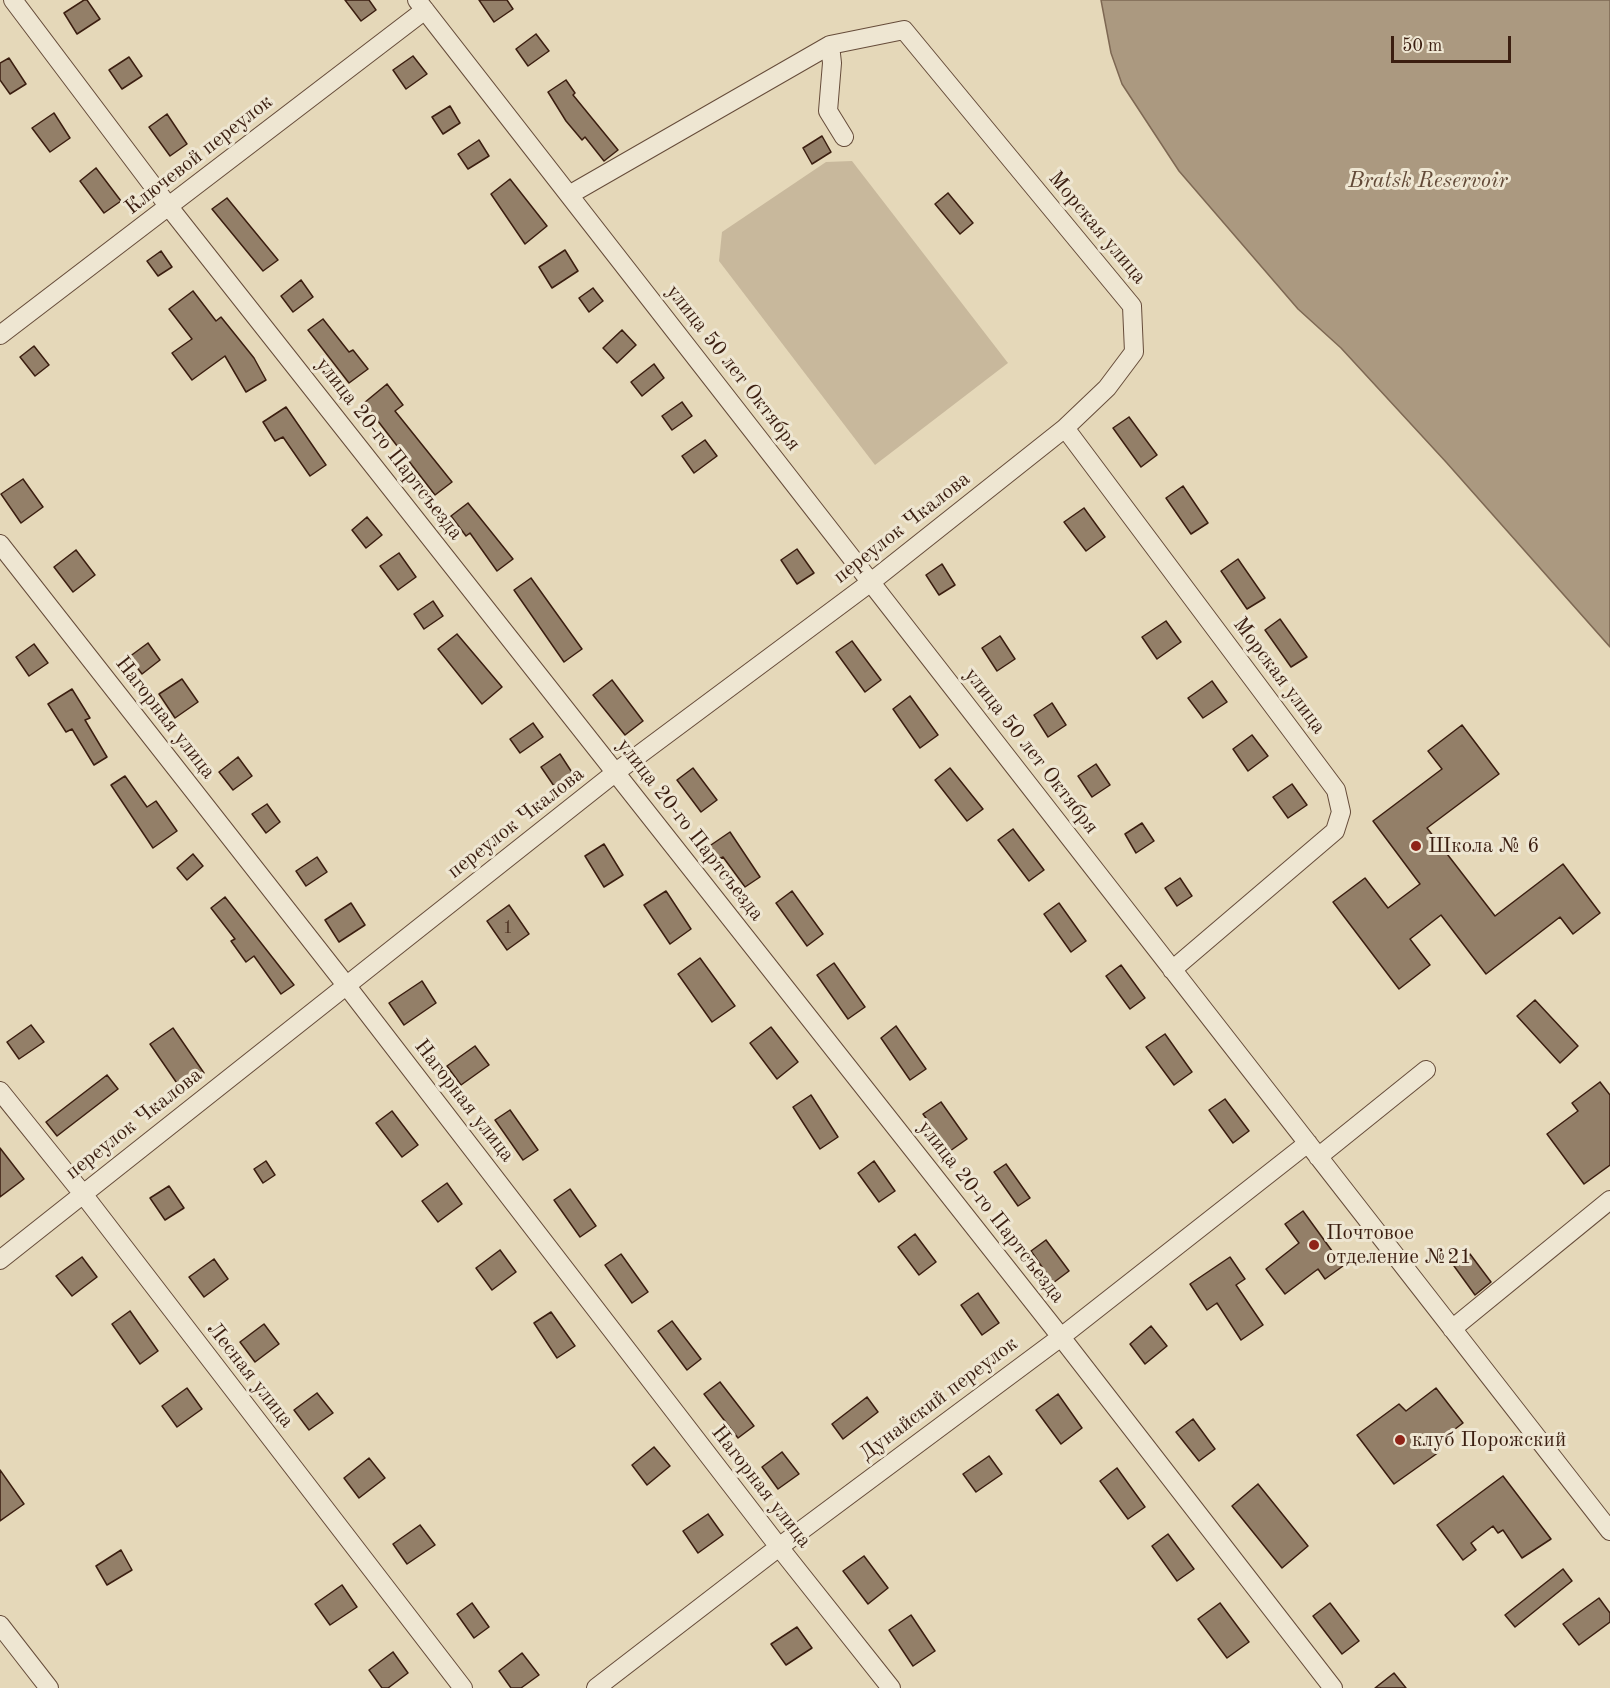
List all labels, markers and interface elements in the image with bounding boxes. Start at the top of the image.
scale bar [1394,24,1514,62]
text: 50 m [1402,37,1442,55]
street label: Ключевой переулок [120,89,278,221]
street label: Морская улица [1043,166,1151,290]
water label: Bratsk Reservoir [1348,168,1508,194]
street label: улица 50 лет Октября [660,280,806,456]
street label: улица 20-го Партсъезда [310,353,468,545]
street label: переулок Чкалова [829,467,975,589]
street label: Морская улица [1227,613,1331,739]
street label: Нагорная улица [109,652,221,784]
street label: улица 50 лет Октября [958,663,1104,839]
street label: улица 20-го Партсъезда [611,734,769,926]
street label: переулок Чкалова [443,762,589,884]
place label: Школа № 6 [1428,833,1539,859]
marker: Школа № 6 [1409,839,1423,853]
house number: 1 [503,917,513,939]
street label: Нагорная улица [408,1035,520,1167]
street label: переулок Чкалова [61,1063,207,1185]
street label: улица 20-го Партсъезда [912,1116,1070,1308]
place label: Почтовое отделение №21 [1326,1220,1472,1270]
marker: Почтовое отделение №21 [1307,1238,1321,1252]
street label: Лесная улица [201,1317,299,1433]
street label: Дунайский переулок [855,1331,1023,1467]
street label: Нагорная улица [705,1421,817,1553]
place label: клуб Порожский [1412,1427,1566,1453]
marker: клуб Порожский [1393,1433,1407,1447]

